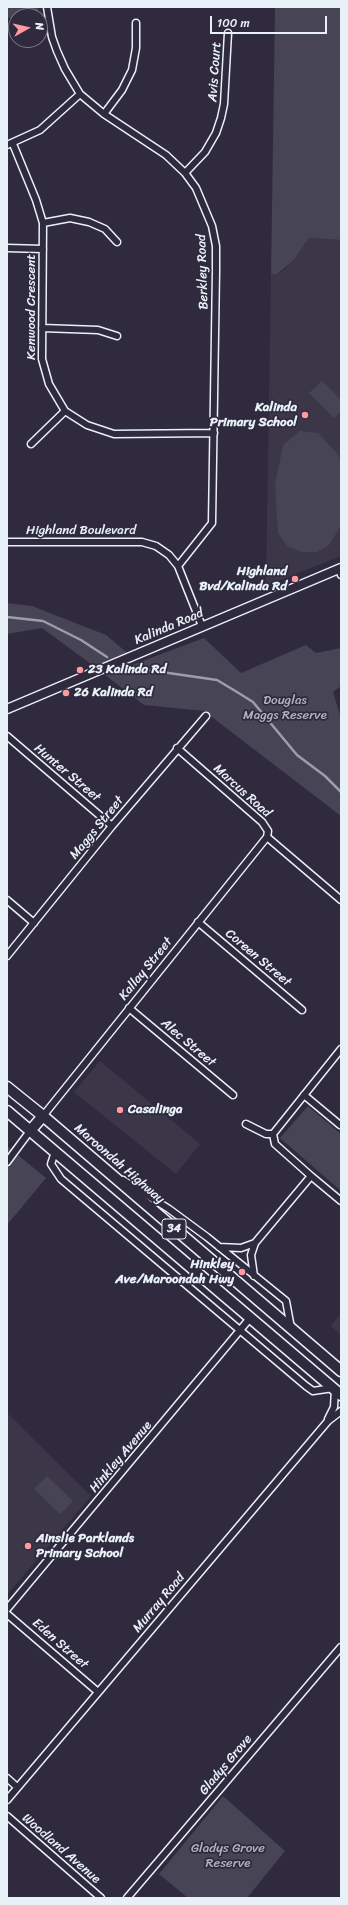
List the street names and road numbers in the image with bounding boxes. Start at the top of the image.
street label: Avis Court [205,41,225,103]
street label: Berkley Road [194,234,212,310]
street label: Kenwood Crescent [24,254,40,360]
street label: Highland Boulevard [26,523,136,539]
street label: Kalinda Road [132,605,206,649]
street label: Hunter Street [31,741,103,805]
street label: Marcus Road [210,761,274,821]
street label: Maggs Street [67,793,127,863]
street label: Coreen Street [222,926,294,990]
street label: Kallay Street [116,934,176,1004]
street label: Alec Street [157,1016,219,1070]
street label: Maroondah Highway [71,1121,167,1207]
road number: 34 [162,1219,186,1239]
street label: Hinkley Avenue [87,1418,155,1496]
street label: Murray Road [130,1570,188,1636]
street label: Eden Street [29,1616,91,1672]
street label: Gladys Grove [196,1732,256,1798]
street label: Woodland Avenue [18,1811,104,1887]

